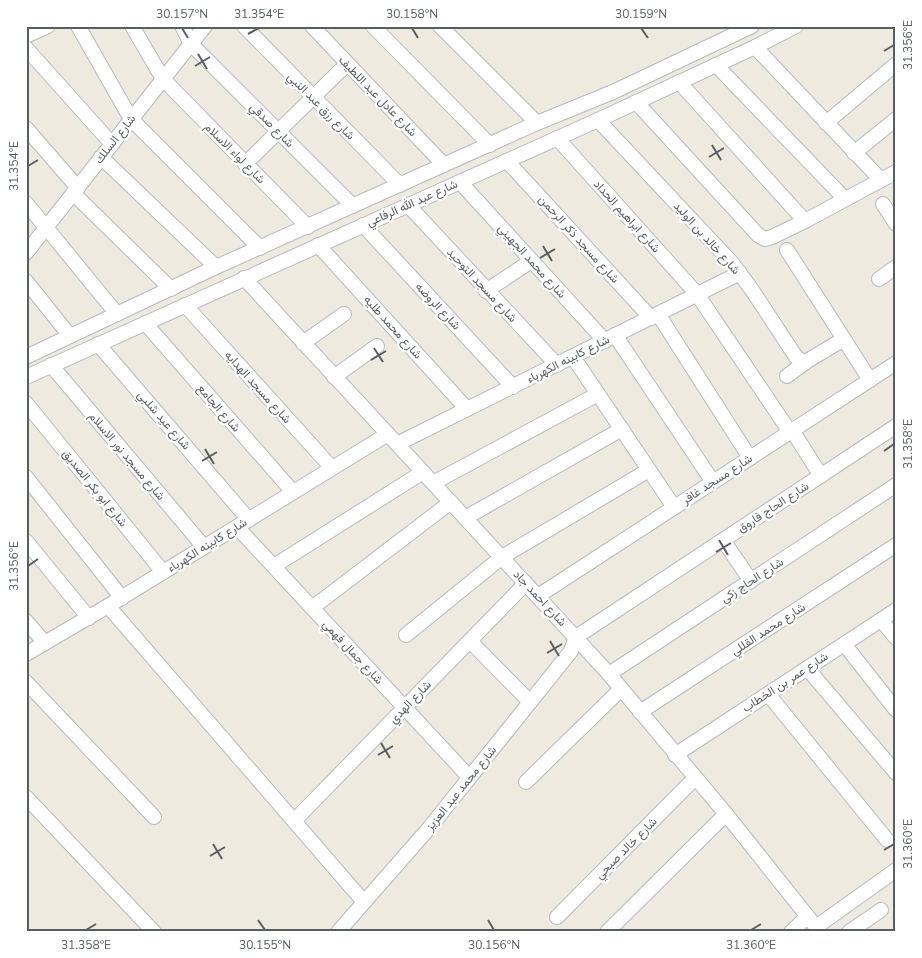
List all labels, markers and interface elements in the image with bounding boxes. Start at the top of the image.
text: 30.157°N [156,6,208,22]
text: 31.354°E [234,6,284,22]
text: 30.158°N [386,6,438,22]
text: 30.159°N [615,6,667,22]
text: 31.356°E [900,20,916,70]
street label: شارع عادل عبد اللطيف [334,52,421,141]
street label: شارع رزق عبد النبي [282,69,358,145]
street label: شارع صدقي [245,99,298,152]
street label: شارع السلك [91,111,140,168]
street label: شارع لواء الاسلام [200,119,269,188]
text: 31.354°E [6,141,22,191]
street label: شارع عبد الله الرفاعي [364,176,461,232]
street label: شارع ابراهيم الحداد [589,176,664,257]
street label: شارع مسجد ذكر الرحمن [534,191,623,287]
street label: شارع خالد بن الوليد [669,198,744,278]
street label: شارع محمد الجهيني [493,220,570,303]
street label: شارع مسجد التوحيد [443,244,521,326]
street label: شارع الروضه [411,279,464,334]
street label: شارع محمد طليه [359,292,426,363]
street label: شارع كابينه الكهرباء [524,331,613,388]
street label: شارع مسجد الهدايه [220,347,295,427]
street label: شارع الجامع [193,381,244,436]
street label: شارع عيد شلبي [132,387,194,454]
street label: شارع مسجد نور الاسلام [85,408,169,504]
text: 31.358°E [900,419,916,469]
street label: شارع ابو بكر الصديق [58,446,131,531]
street label: شارع مسجد غافر [678,450,756,509]
street label: شارع الحاج فاروق [734,478,812,537]
street label: شارع كابينه الكهرباء [164,514,250,577]
text: 31.356°E [6,541,22,591]
street label: شارع الحاج زكي [717,554,788,608]
street label: شارع احمد جاد [509,566,570,630]
street label: شارع محمد القللي [728,599,809,661]
street label: شارع جمال فهمي [318,616,387,689]
street label: شارع عمر بن الخطاب [739,648,832,717]
street label: شارع الهدي [385,677,436,728]
street label: شارع محمد عبد العزيز [421,742,501,835]
street label: شارع خالد صبحي [592,814,662,884]
text: 31.360°E [900,819,916,869]
text: 31.358°E [61,937,111,953]
text: 30.155°N [239,937,291,953]
text: 30.156°N [468,937,520,953]
text: 31.360°E [726,937,776,953]

